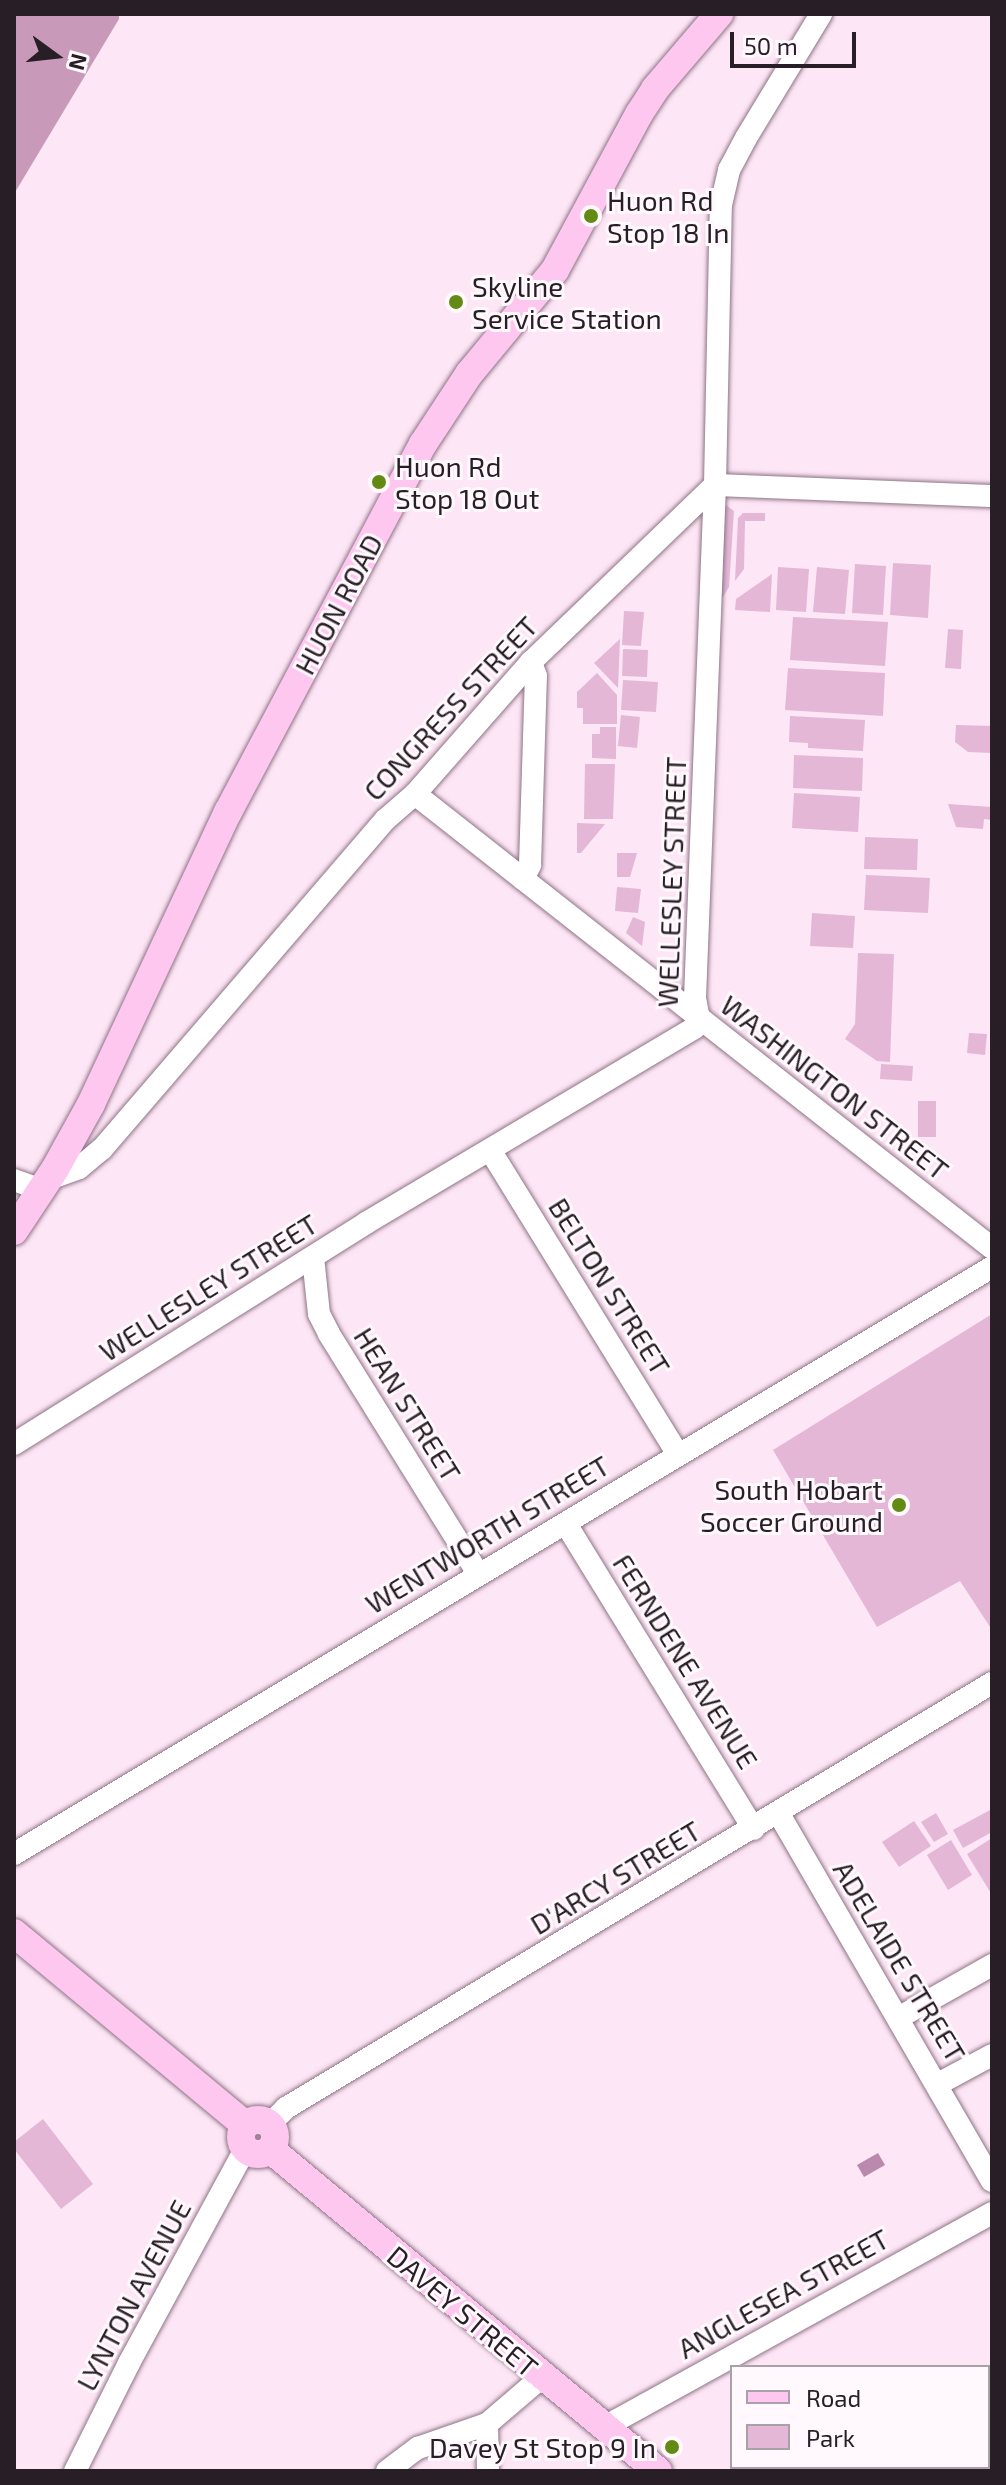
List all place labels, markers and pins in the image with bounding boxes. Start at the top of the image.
place label: Huon Rd Stop 18 In [607,183,730,249]
marker: Huon Rd Stop 18 In [582,207,600,225]
place label: Skyline Service Station [472,269,662,335]
marker: Skyline Service Station [447,293,465,311]
place label: Huon Rd Stop 18 Out [395,449,539,515]
marker: Huon Rd Stop 18 Out [370,473,388,491]
place label: South Hobart Soccer Ground [699,1472,883,1538]
marker: South Hobart Soccer Ground [890,1496,908,1514]
place label: Davey St Stop 9 In [428,2430,656,2464]
marker: Davey St Stop 9 In [663,2438,681,2456]

